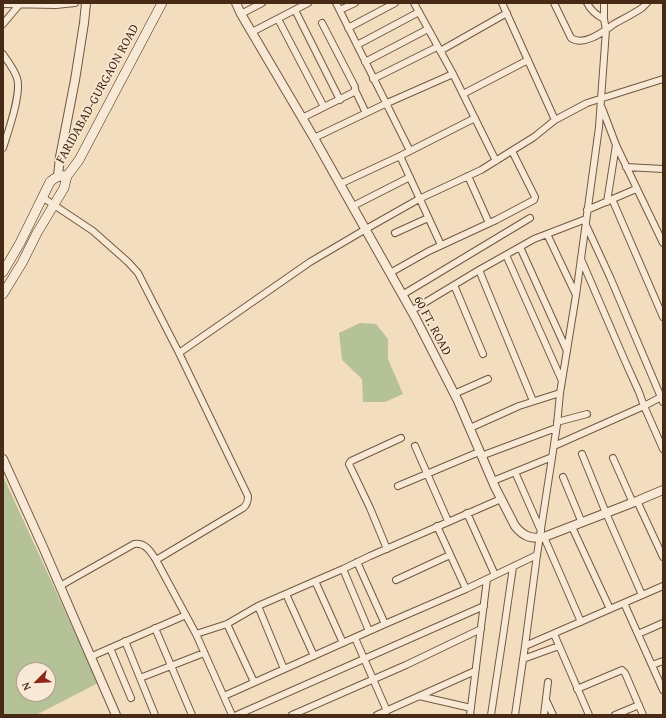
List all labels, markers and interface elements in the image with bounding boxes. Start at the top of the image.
street label: FARIDABAD-GURGAON ROAD [53,22,143,166]
street label: 60 FT. ROAD [410,294,454,358]
north arrow [16,662,56,702]
text: N [17,680,35,693]

